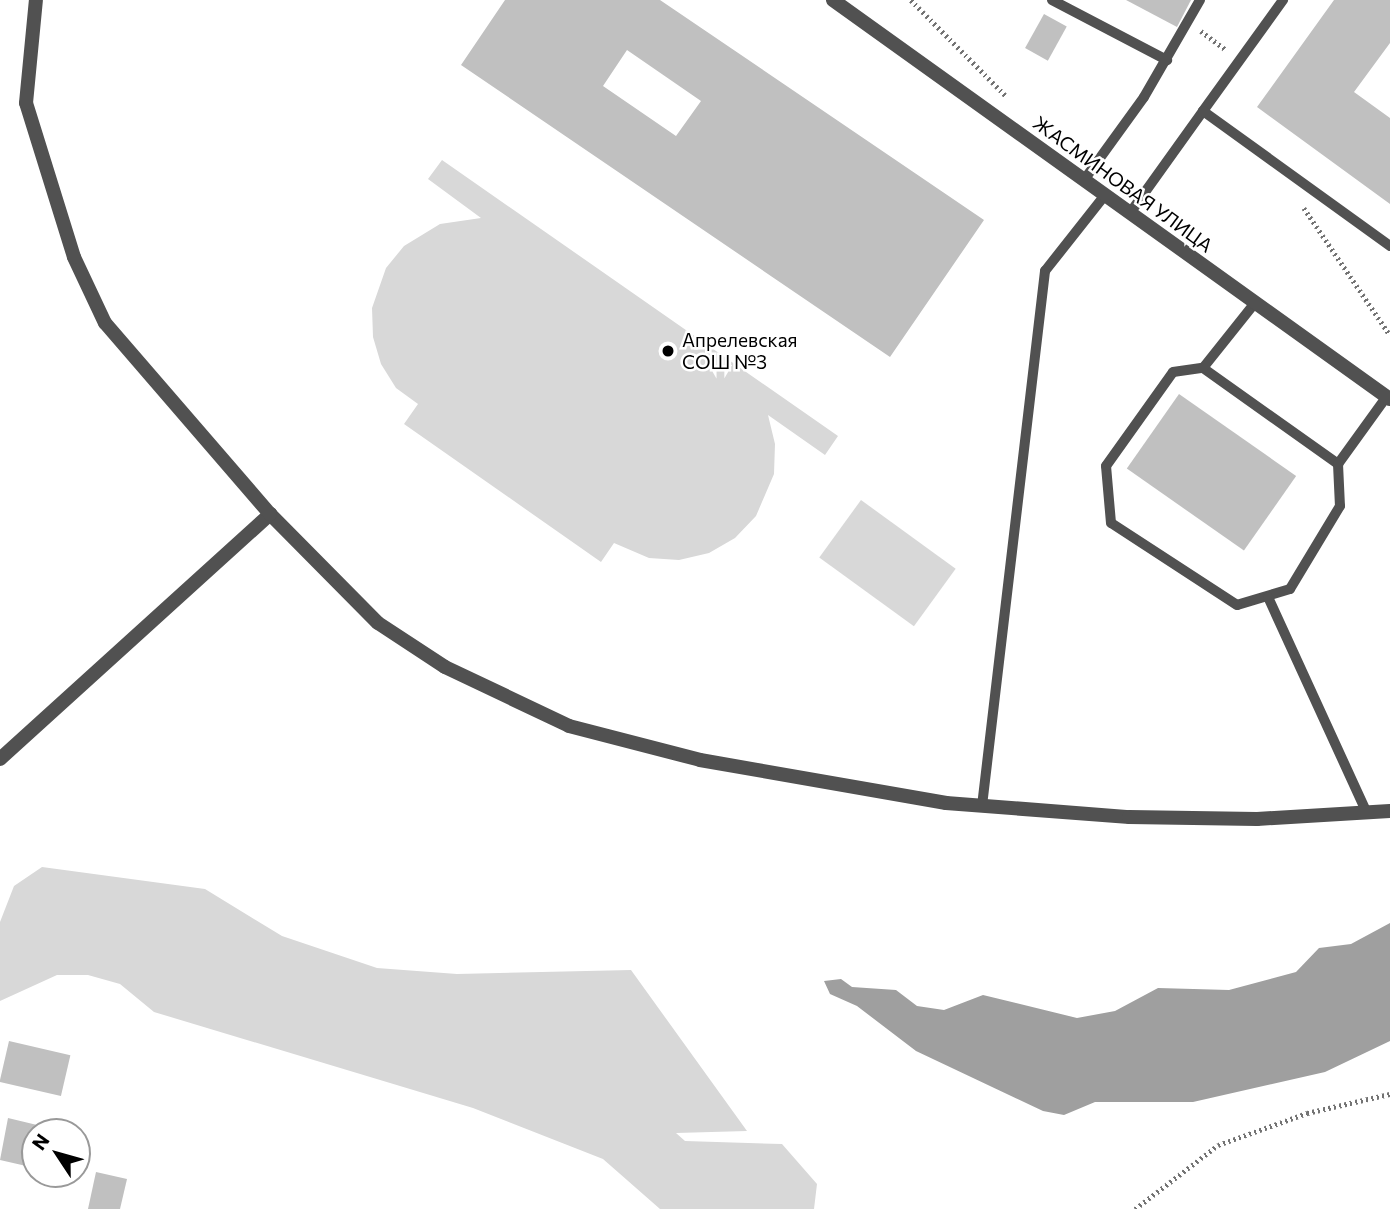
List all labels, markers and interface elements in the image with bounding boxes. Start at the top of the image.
street label: ЖАСМИНОВАЯ УЛИЦА [1029,111,1217,257]
place label: Апрелевская СОШ №3 [682,329,798,373]
marker: Апрелевская СОШ №3 [660,343,676,359]
north arrow [21,1118,91,1188]
text: N [27,1129,54,1154]

